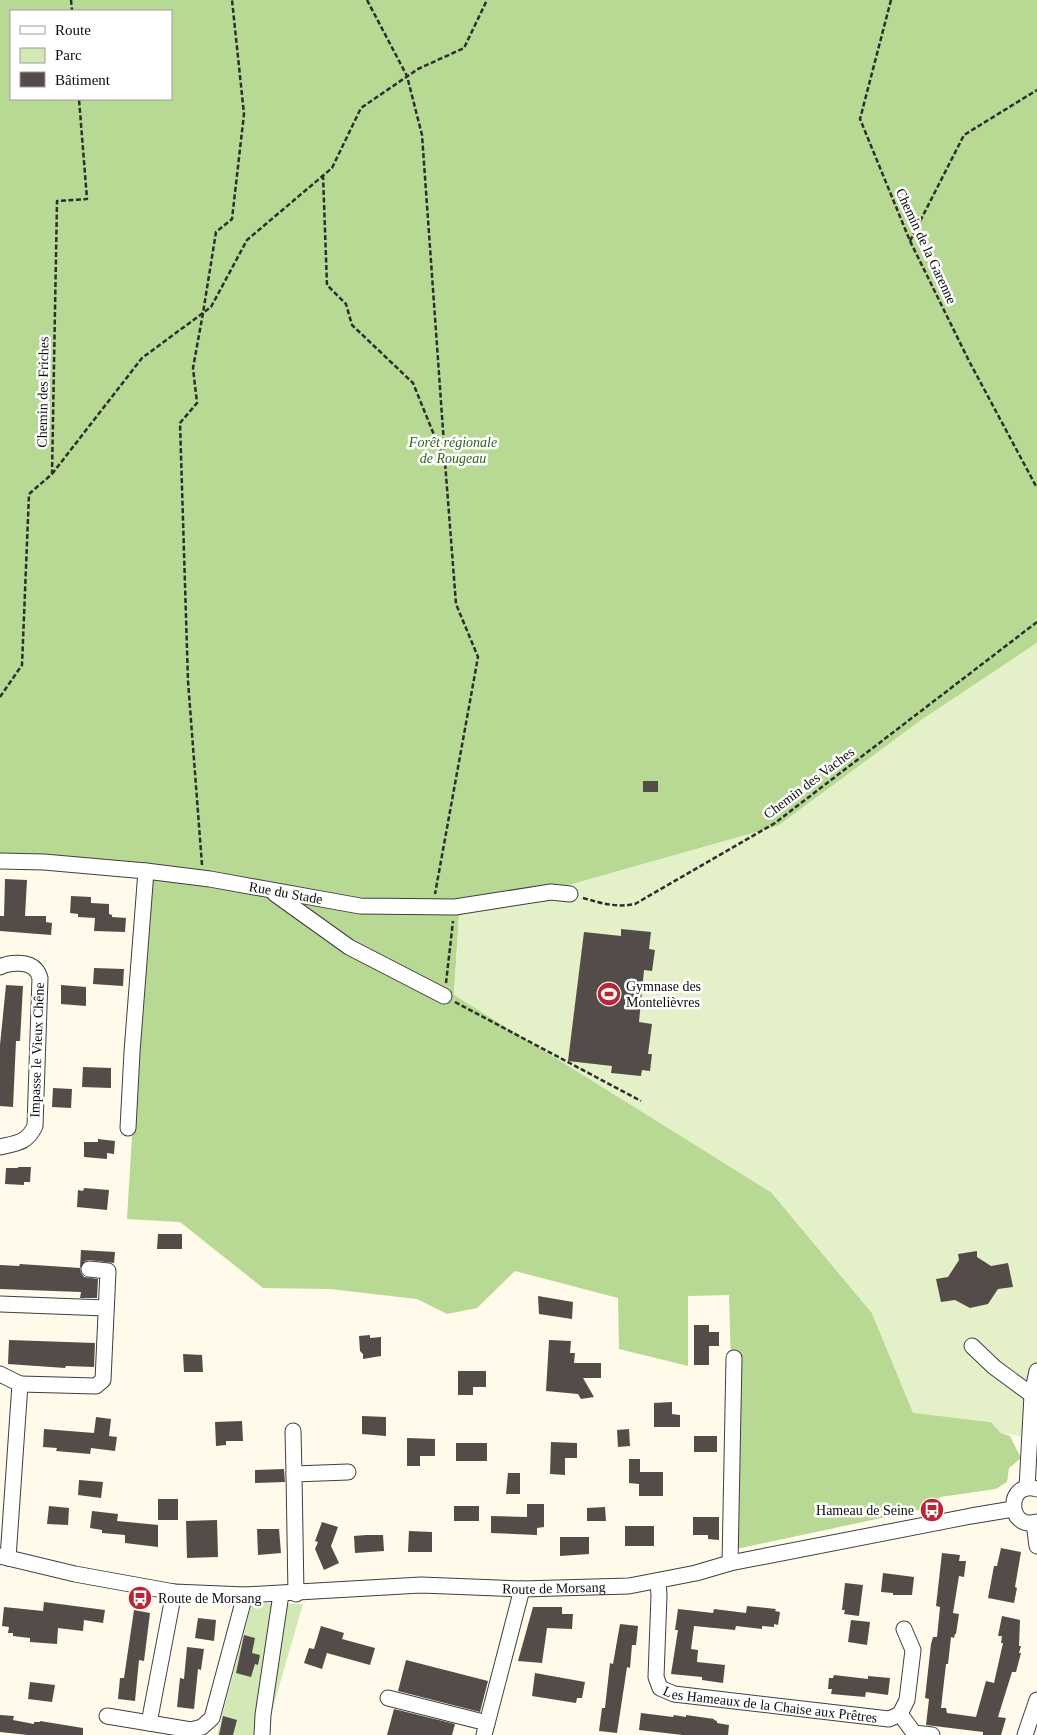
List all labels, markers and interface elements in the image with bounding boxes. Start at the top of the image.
legend [10,10,172,100]
text: Route [55,22,91,38]
text: Parc [55,47,82,63]
text: Bâtiment [55,72,111,88]
street label: Chemin de la Garenne [893,186,959,306]
street label: Chemin des Friches [35,336,51,448]
park label: Forêt régionale de Rougeau [408,435,497,466]
street label: Chemin des Vaches [761,744,857,822]
street label: Rue du Stade [248,879,324,907]
place label: Gymnase des Montelièvres [626,979,701,1010]
sports icon: Gymnase des Montelièvres [596,981,622,1007]
street label: Impasse le Vieux Chêne [27,982,47,1118]
bus stop icon: Hameau de Seine [919,1497,945,1523]
place label: Hameau de Seine [816,1503,914,1518]
street label: Route de Morsang [502,1579,606,1597]
bus stop icon: Route de Morsang [127,1585,153,1611]
place label: Route de Morsang [158,1591,261,1606]
street label: Les Hameaux de la Chaise aux Prêtres [661,1683,878,1725]

